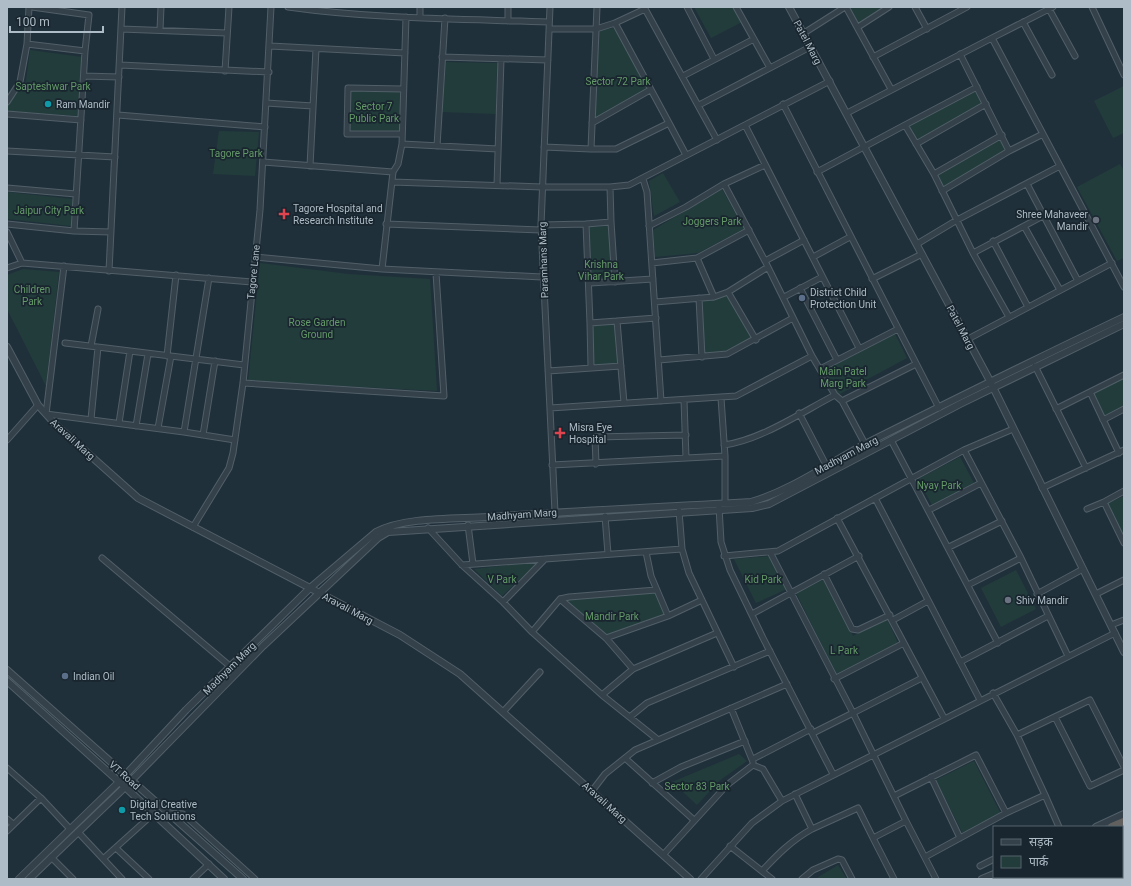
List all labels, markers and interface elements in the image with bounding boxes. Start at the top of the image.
scale bar [10,8,103,34]
text: 100 m [16,15,50,29]
street label: Patel Marg [791,18,824,66]
park label: Sector 72 Park [585,76,651,87]
park label: Sapteshwar Park [15,81,92,92]
marker: Ram Mandir [43,99,53,109]
place label: Ram Mandir [56,99,111,110]
park label: Sector 7 Public Park [349,101,400,124]
park label: Tagore Park [209,148,264,159]
place label: Tagore Hospital and Research Institute [293,203,383,226]
park label: Jaipur City Park [14,205,85,216]
marker: Tagore Hospital and Research Institute [278,208,290,220]
place label: Shree Mahaveer Mandir [1016,209,1089,232]
marker: Shree Mahaveer Mandir [1091,215,1101,225]
park label: Joggers Park [683,216,742,227]
street label: Paramhans Marg [537,222,550,298]
street label: Tagore Lane [245,244,262,300]
park label: Krishna Vihar Park [578,259,625,282]
park label: Children Park [14,284,50,307]
place label: District Child Protection Unit [810,287,876,310]
marker: District Child Protection Unit [797,293,807,303]
street label: Patel Marg [944,303,977,351]
park label: Rose Garden Ground [289,317,345,340]
park label: Main Patel Marg Park [819,366,867,389]
street label: Aravali Marg [48,417,97,462]
place label: Misra Eye Hospital [569,422,612,445]
marker: Misra Eye Hospital [554,427,566,439]
street label: Madhyam Marg [813,434,880,477]
park label: Nyay Park [917,480,962,491]
street label: Madhyam Marg [487,507,557,522]
park label: V Park [488,574,517,585]
park label: Kid Park [745,574,782,585]
street label: Aravali Marg [321,591,375,626]
marker: Shiv Mandir [1003,595,1013,605]
place label: Shiv Mandir [1016,595,1069,606]
park label: Mandir Park [585,611,640,622]
street label: Madhyam Marg [201,640,258,697]
park label: L Park [830,645,859,656]
marker: Indian Oil [60,671,70,681]
place label: Indian Oil [73,671,115,682]
street label: VT Road [107,759,142,792]
street label: Aravali Marg [580,780,629,825]
park label: Sector 83 Park [664,781,730,792]
place label: Digital Creative Tech Solutions [130,799,197,822]
marker: Digital Creative Tech Solutions [117,805,127,815]
legend [993,826,1123,878]
text: सड़क [1029,835,1054,849]
text: पार्क [1029,855,1049,869]

